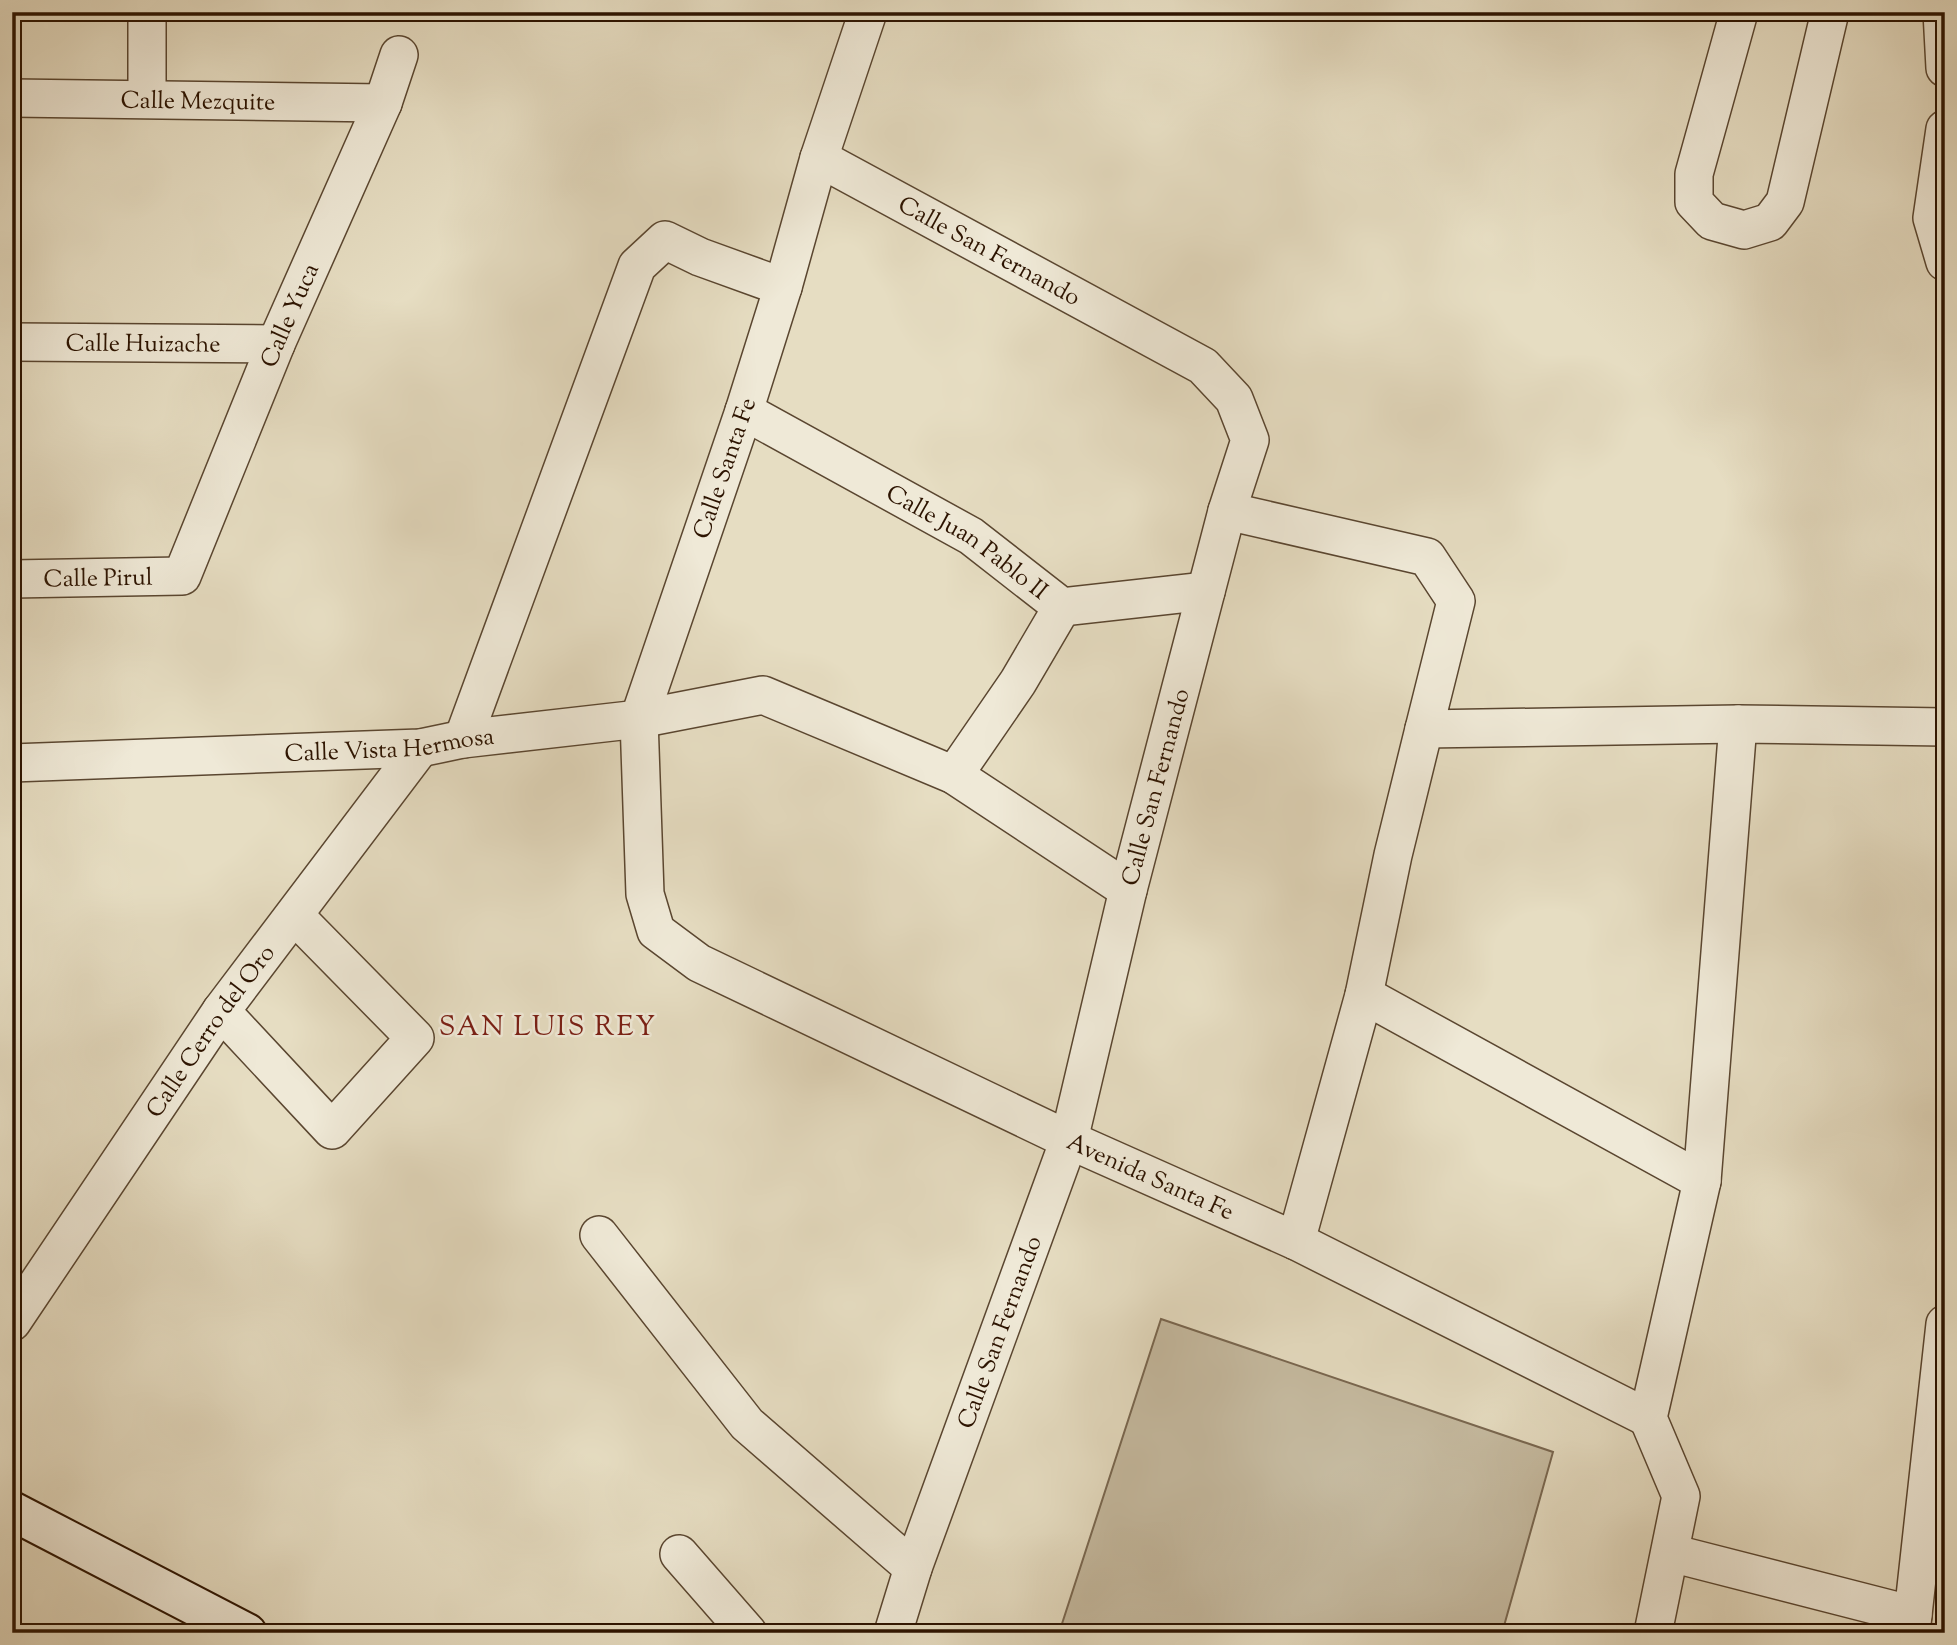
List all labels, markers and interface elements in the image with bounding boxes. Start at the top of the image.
street label: Calle Mezquite [120,84,276,121]
street label: Calle San Fernando [891,189,1086,315]
street label: Calle Yuca [253,258,329,373]
street label: Calle Huizache [65,327,221,363]
street label: Calle Santa Fe [686,393,766,544]
street label: Calle Juan Pablo II [879,477,1054,609]
street label: Calle Pirul [43,562,153,597]
street label: Calle San Fernando [1114,685,1200,890]
street label: Calle Vista Hermosa [284,721,496,772]
street label: Calle Cerro del Oro [139,938,284,1125]
district label: SAN LUIS REY [439,1008,657,1048]
street label: Avenida Santa Fe [1061,1126,1239,1230]
street label: Calle San Fernando [950,1232,1052,1434]

